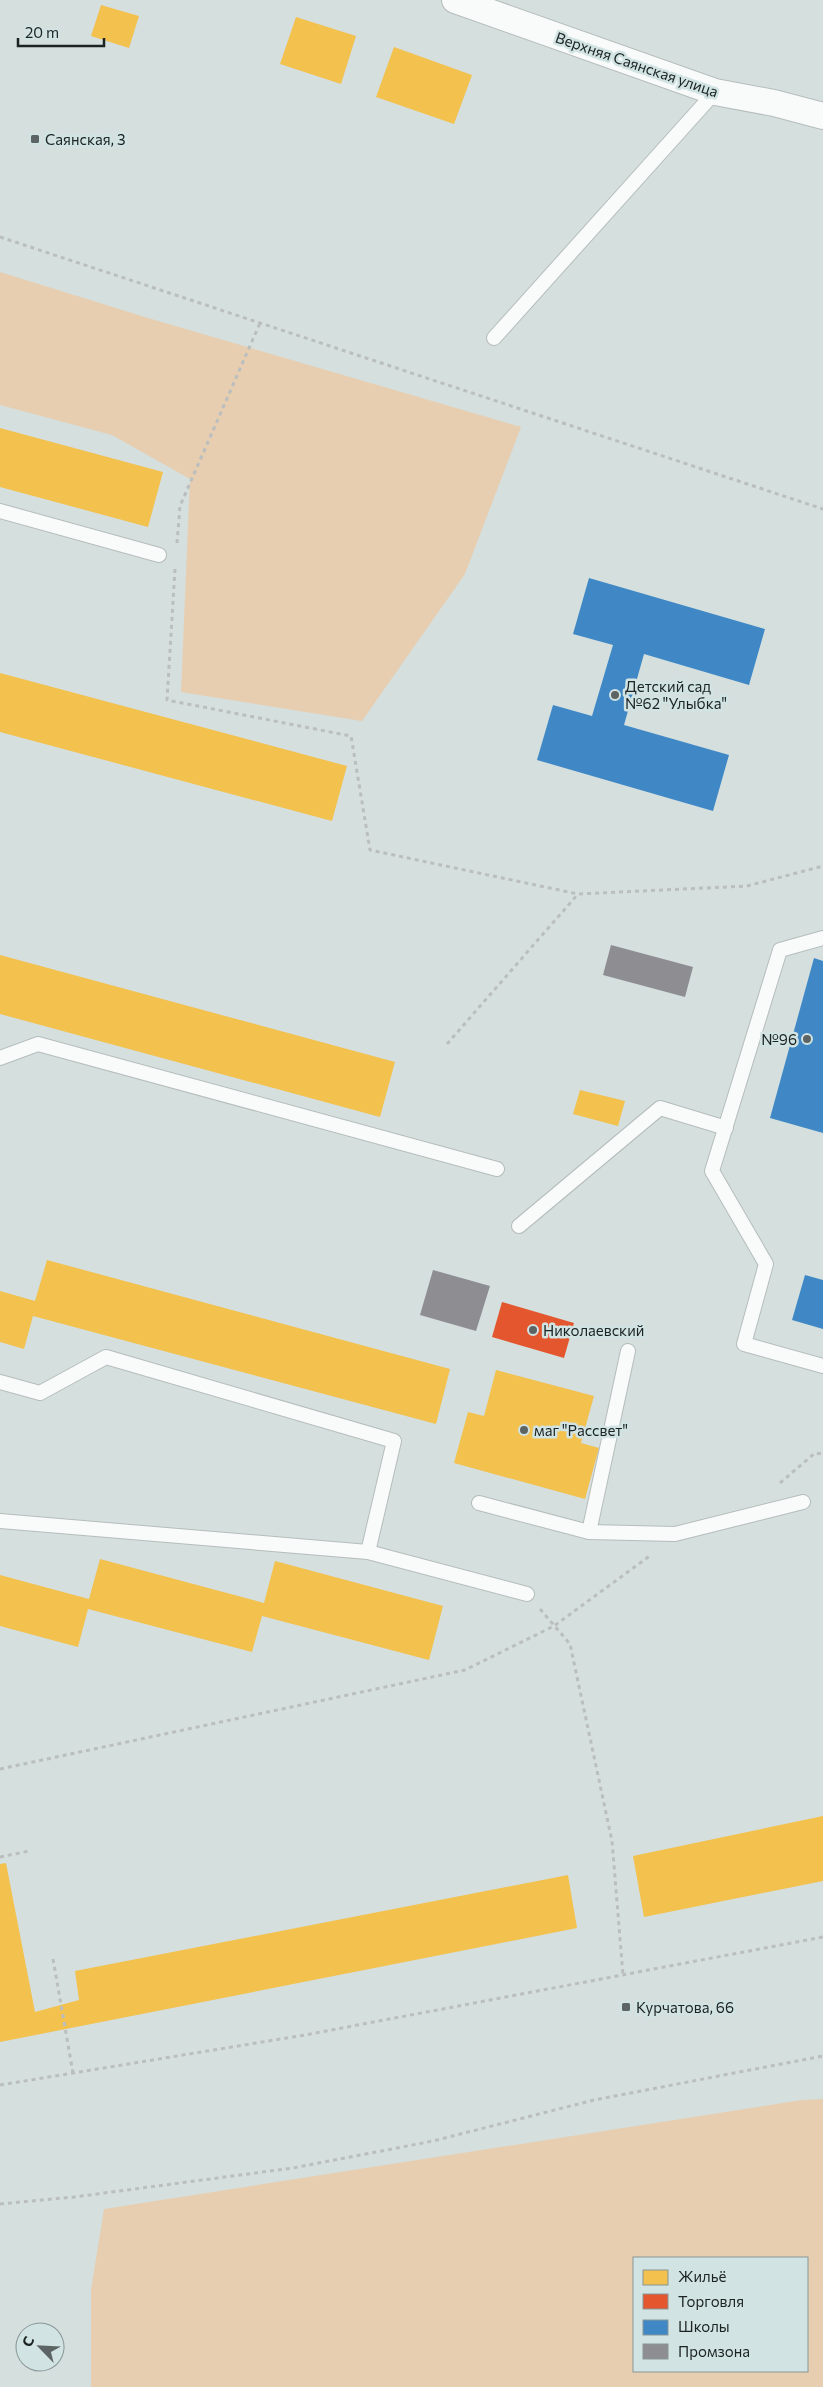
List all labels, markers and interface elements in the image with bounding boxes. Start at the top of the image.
scale bar [18,15,104,47]
text: 20 m [25,23,59,41]
street label: Верхняя Саянская улица [553,28,721,100]
place label: Саянская, 3 [45,130,125,148]
marker: Саянская, 3 [29,133,41,145]
place label: Детский сад №62 "Улыбка" [625,677,727,712]
marker: Детский сад №62 "Улыбка" [609,689,621,701]
place label: №96 [761,1030,797,1048]
marker: №96 [801,1033,813,1045]
place label: Николаевский [543,1321,644,1339]
marker: Николаевский [527,1324,539,1336]
place label: маг "Рассвет" [534,1421,628,1439]
marker: маг "Рассвет" [518,1424,530,1436]
place label: Курчатова, 66 [636,1998,734,2016]
marker: Курчатова, 66 [620,2001,632,2013]
legend [633,2257,808,2372]
text: Жильё [678,2267,726,2285]
text: Торговля [678,2292,744,2310]
text: Школы [678,2317,730,2335]
north arrow [15,2322,65,2372]
text: С [18,2334,37,2349]
text: Промзона [678,2342,750,2360]

